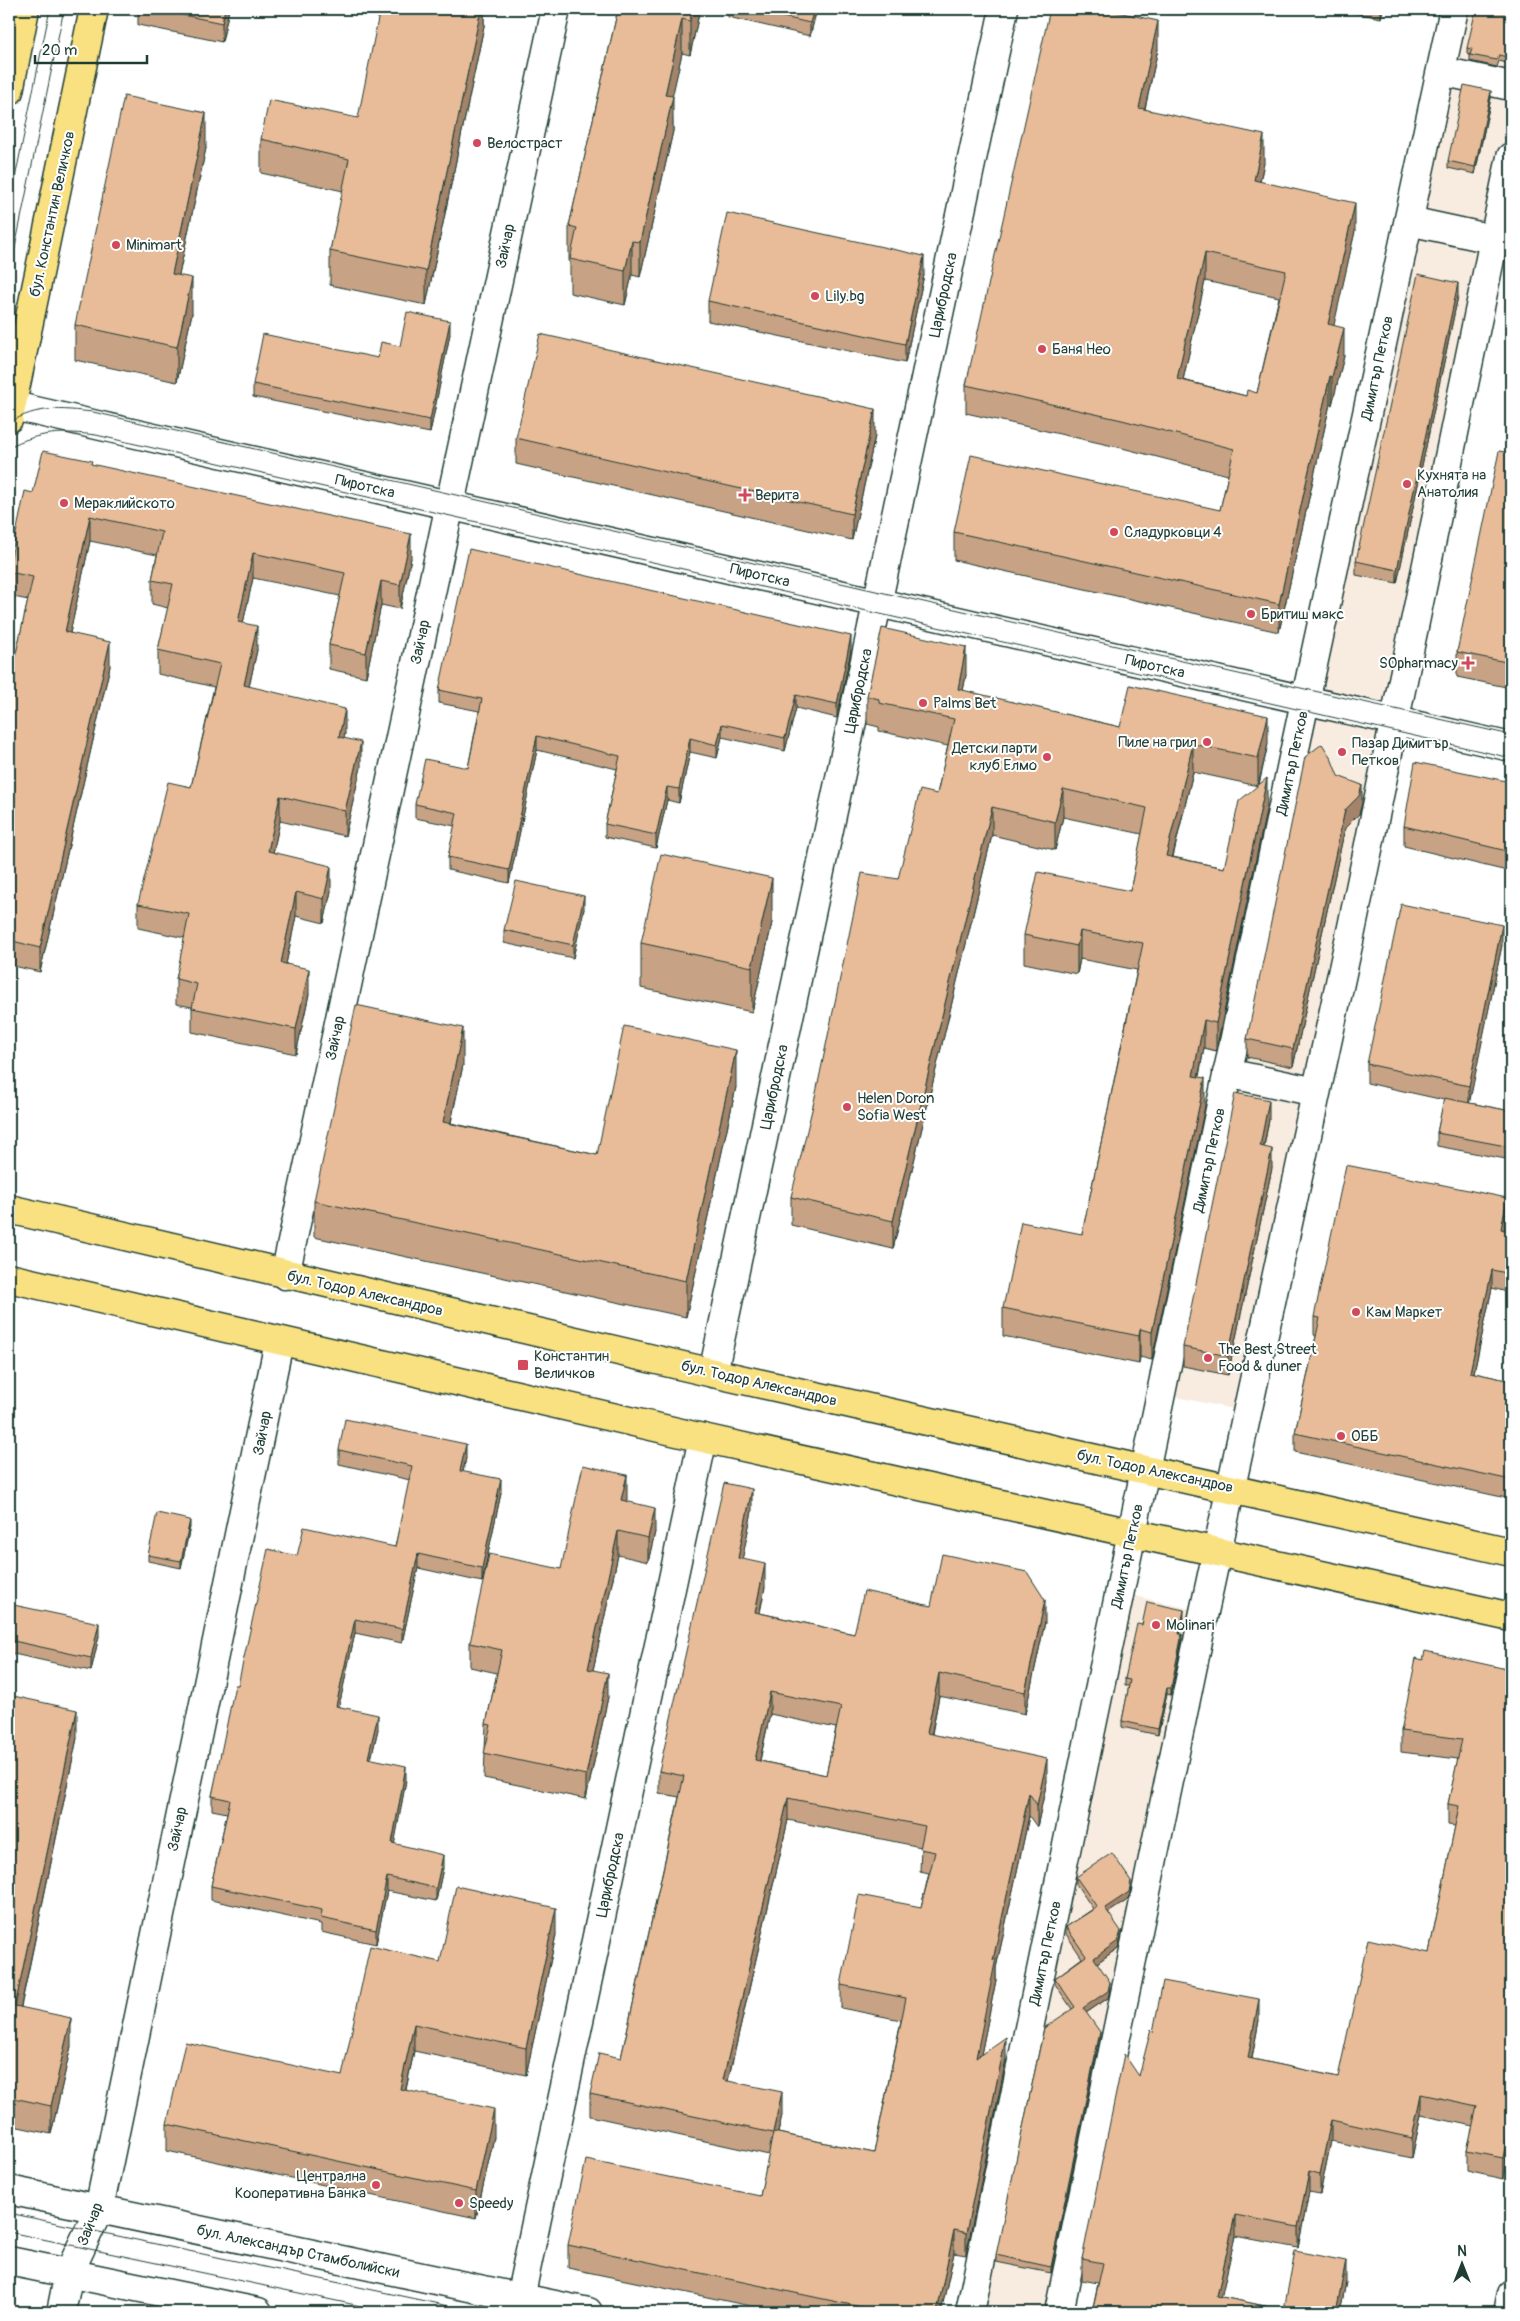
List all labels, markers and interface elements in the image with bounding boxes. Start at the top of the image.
scale bar [35,32,148,64]
text: 20 m [42,41,77,60]
street label: бул. Константин Величков [26,129,79,299]
place label: Велостраст [487,134,563,153]
marker: Велостраст [471,137,483,149]
street label: Зайчар [492,222,519,270]
place label: Minimart [126,236,183,255]
marker: Minimart [110,239,122,251]
street label: Царибродска [925,251,962,339]
place label: Lily.bg [825,287,864,306]
marker: Lily.bg [809,290,821,302]
street label: Димитър Петков [1357,314,1398,423]
place label: Баня Нео [1052,340,1111,359]
marker: Баня Нео [1036,343,1048,355]
place label: Кухнята на Анатолия [1417,466,1486,502]
street label: Пиротска [333,470,397,503]
marker: Кухнята на Анатолия [1401,478,1413,490]
place label: Верита [755,486,799,505]
marker: Верита [739,489,751,501]
place label: Мераклийското [74,494,175,513]
marker: Мераклийското [58,497,70,509]
place label: Сладурковци 4 [1124,523,1222,542]
marker: Сладурковци 4 [1108,526,1120,538]
street label: Пиротска [728,559,792,592]
place label: Бритиш макс [1261,605,1344,624]
marker: Бритиш макс [1245,608,1257,620]
street label: Зайчар [407,618,434,666]
street label: Царибродска [840,647,877,735]
street label: Пиротска [1123,650,1187,683]
place label: SOpharmacy [1379,654,1459,673]
marker: SOpharmacy [1462,657,1474,669]
place label: Palms Bet [933,694,997,713]
marker: Palms Bet [917,697,929,709]
street label: Димитър Петков [1272,709,1313,818]
place label: Пиле на грил [1118,733,1197,752]
place label: Пазар Димитър Петков [1352,734,1449,770]
marker: Пиле на грил [1201,736,1213,748]
place label: Детски парти клуб Елмо [951,739,1037,775]
marker: Пазар Димитър Петков [1336,746,1348,758]
marker: Детски парти клуб Елмо [1041,751,1053,763]
street label: Зайчар [322,1014,349,1062]
street label: Царибродска [756,1043,793,1131]
place label: Helen Doron Sofia West [857,1089,935,1125]
marker: Helen Doron Sofia West [841,1101,853,1113]
street label: Димитър Петков [1189,1106,1230,1215]
street label: бул. Тодор Александров [285,1266,445,1321]
place label: Кам Маркет [1366,1303,1443,1322]
marker: Кам Маркет [1350,1306,1362,1318]
place label: The Best Street Food & duner [1218,1340,1318,1376]
place label: Константин Величков [534,1347,609,1383]
marker: The Best Street Food & duner [1202,1352,1214,1364]
street label: бул. Тодор Александров [679,1356,839,1411]
marker: Константин Величков [516,1358,530,1372]
street label: Зайчар [249,1409,276,1457]
place label: ОББ [1351,1427,1379,1446]
marker: ОББ [1335,1430,1347,1442]
street label: бул. Тодор Александров [1075,1446,1235,1497]
street label: Димитър Петков [1107,1502,1148,1611]
place label: Molinari [1166,1616,1215,1635]
marker: Molinari [1150,1619,1162,1631]
street label: Зайчар [164,1805,191,1853]
street label: Царибродска [592,1831,629,1919]
street label: Димитър Петков [1025,1899,1066,2008]
place label: Централна Кооперативна Банка [235,2167,366,2203]
marker: Централна Кооперативна Банка [370,2179,382,2191]
place label: Speedy [469,2194,514,2213]
marker: Speedy [453,2197,465,2209]
street label: Зайчар [73,2200,108,2249]
street label: бул. Александър Стамболийски [195,2221,401,2282]
north arrow [1438,2238,1488,2288]
text: N [1457,2243,1467,2260]

